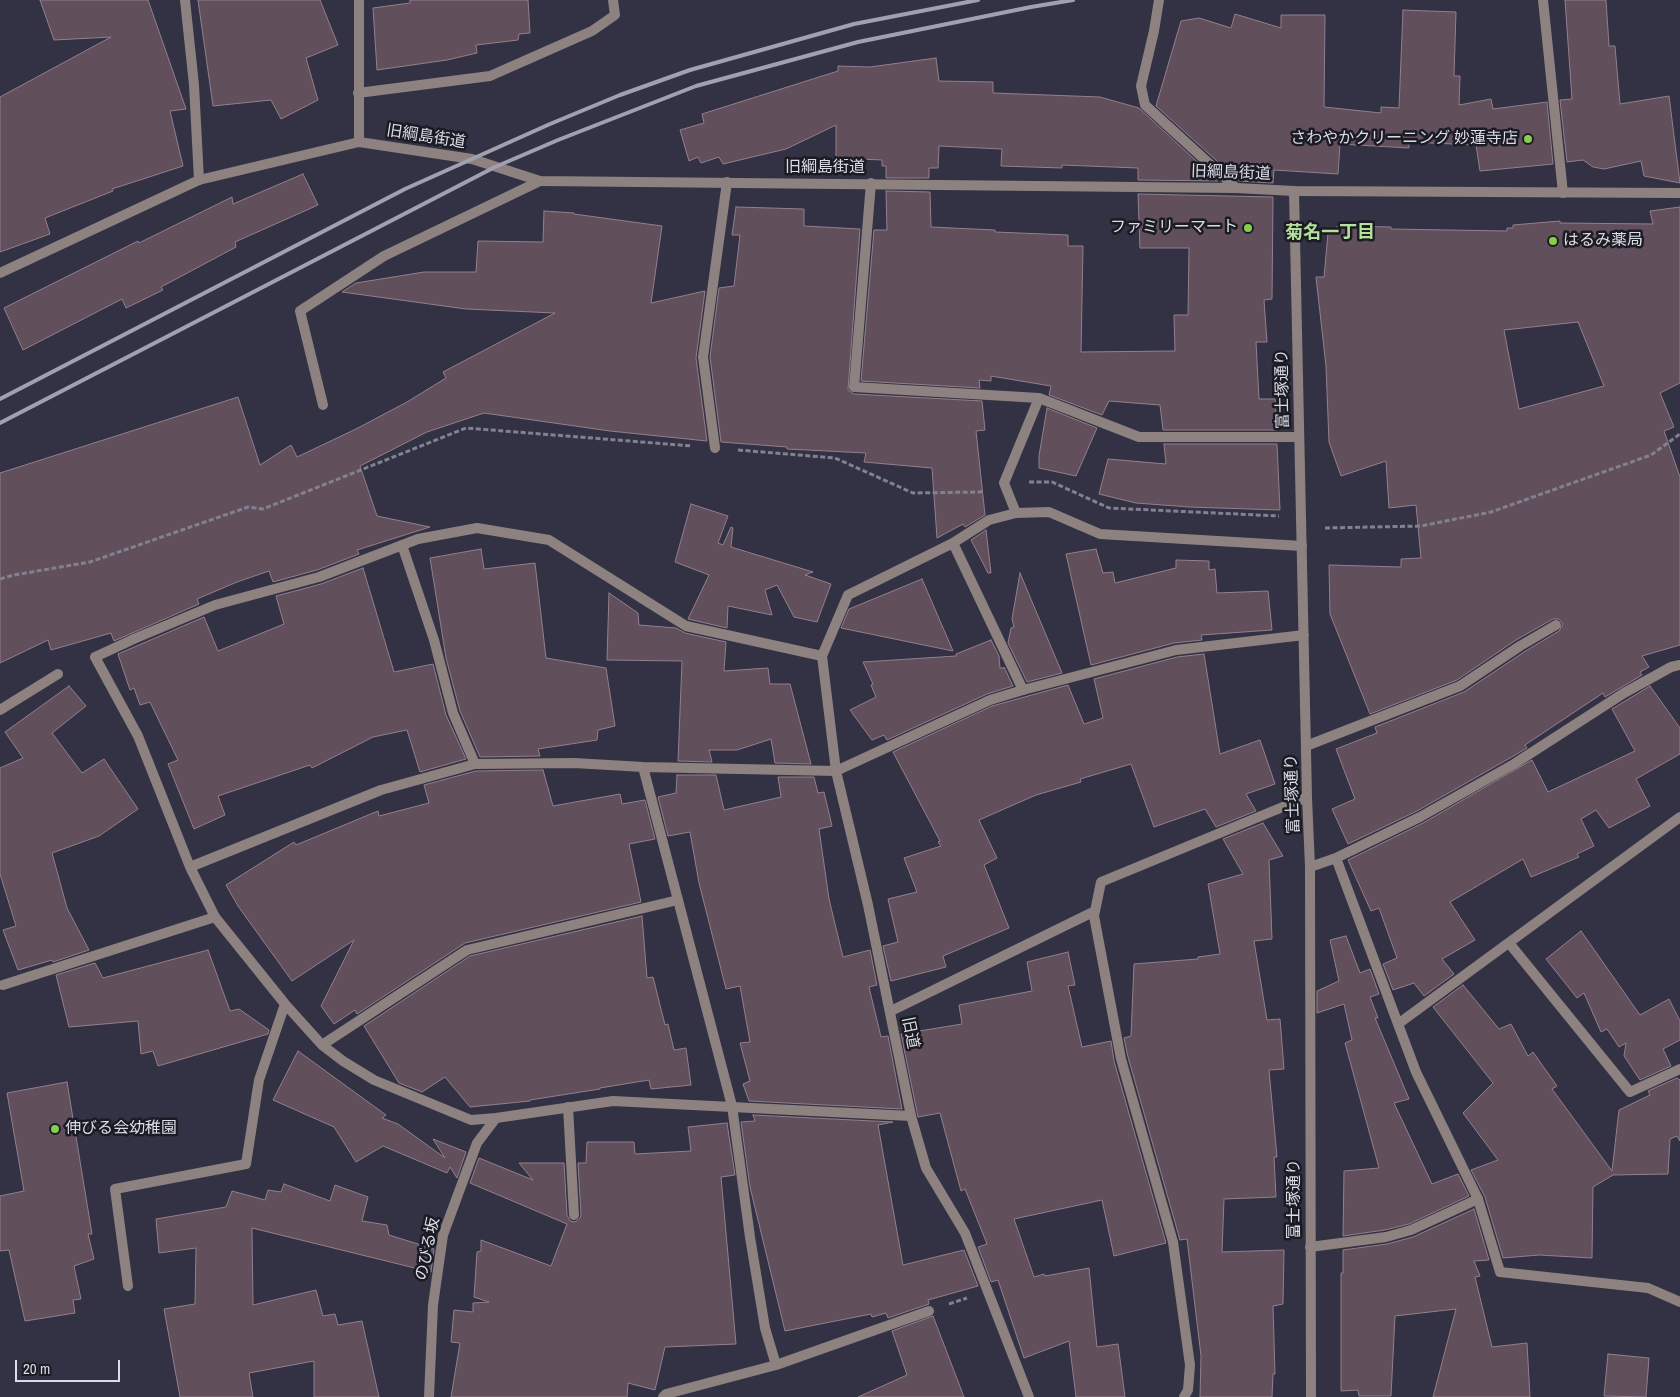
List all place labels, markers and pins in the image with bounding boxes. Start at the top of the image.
place label: さわやかクリーニング 妙蓮寺店 [1290,129,1518,149]
marker: さわやかクリーニング 妙蓮寺店 [1522,133,1534,145]
place label: ファミリーマート [1110,218,1238,238]
marker: ファミリーマート [1242,222,1254,234]
place label: はるみ薬局 [1563,231,1643,251]
marker: はるみ薬局 [1547,235,1559,247]
place label: 伸びる会幼稚園 [65,1119,177,1139]
marker: 伸びる会幼稚園 [49,1123,61,1135]

